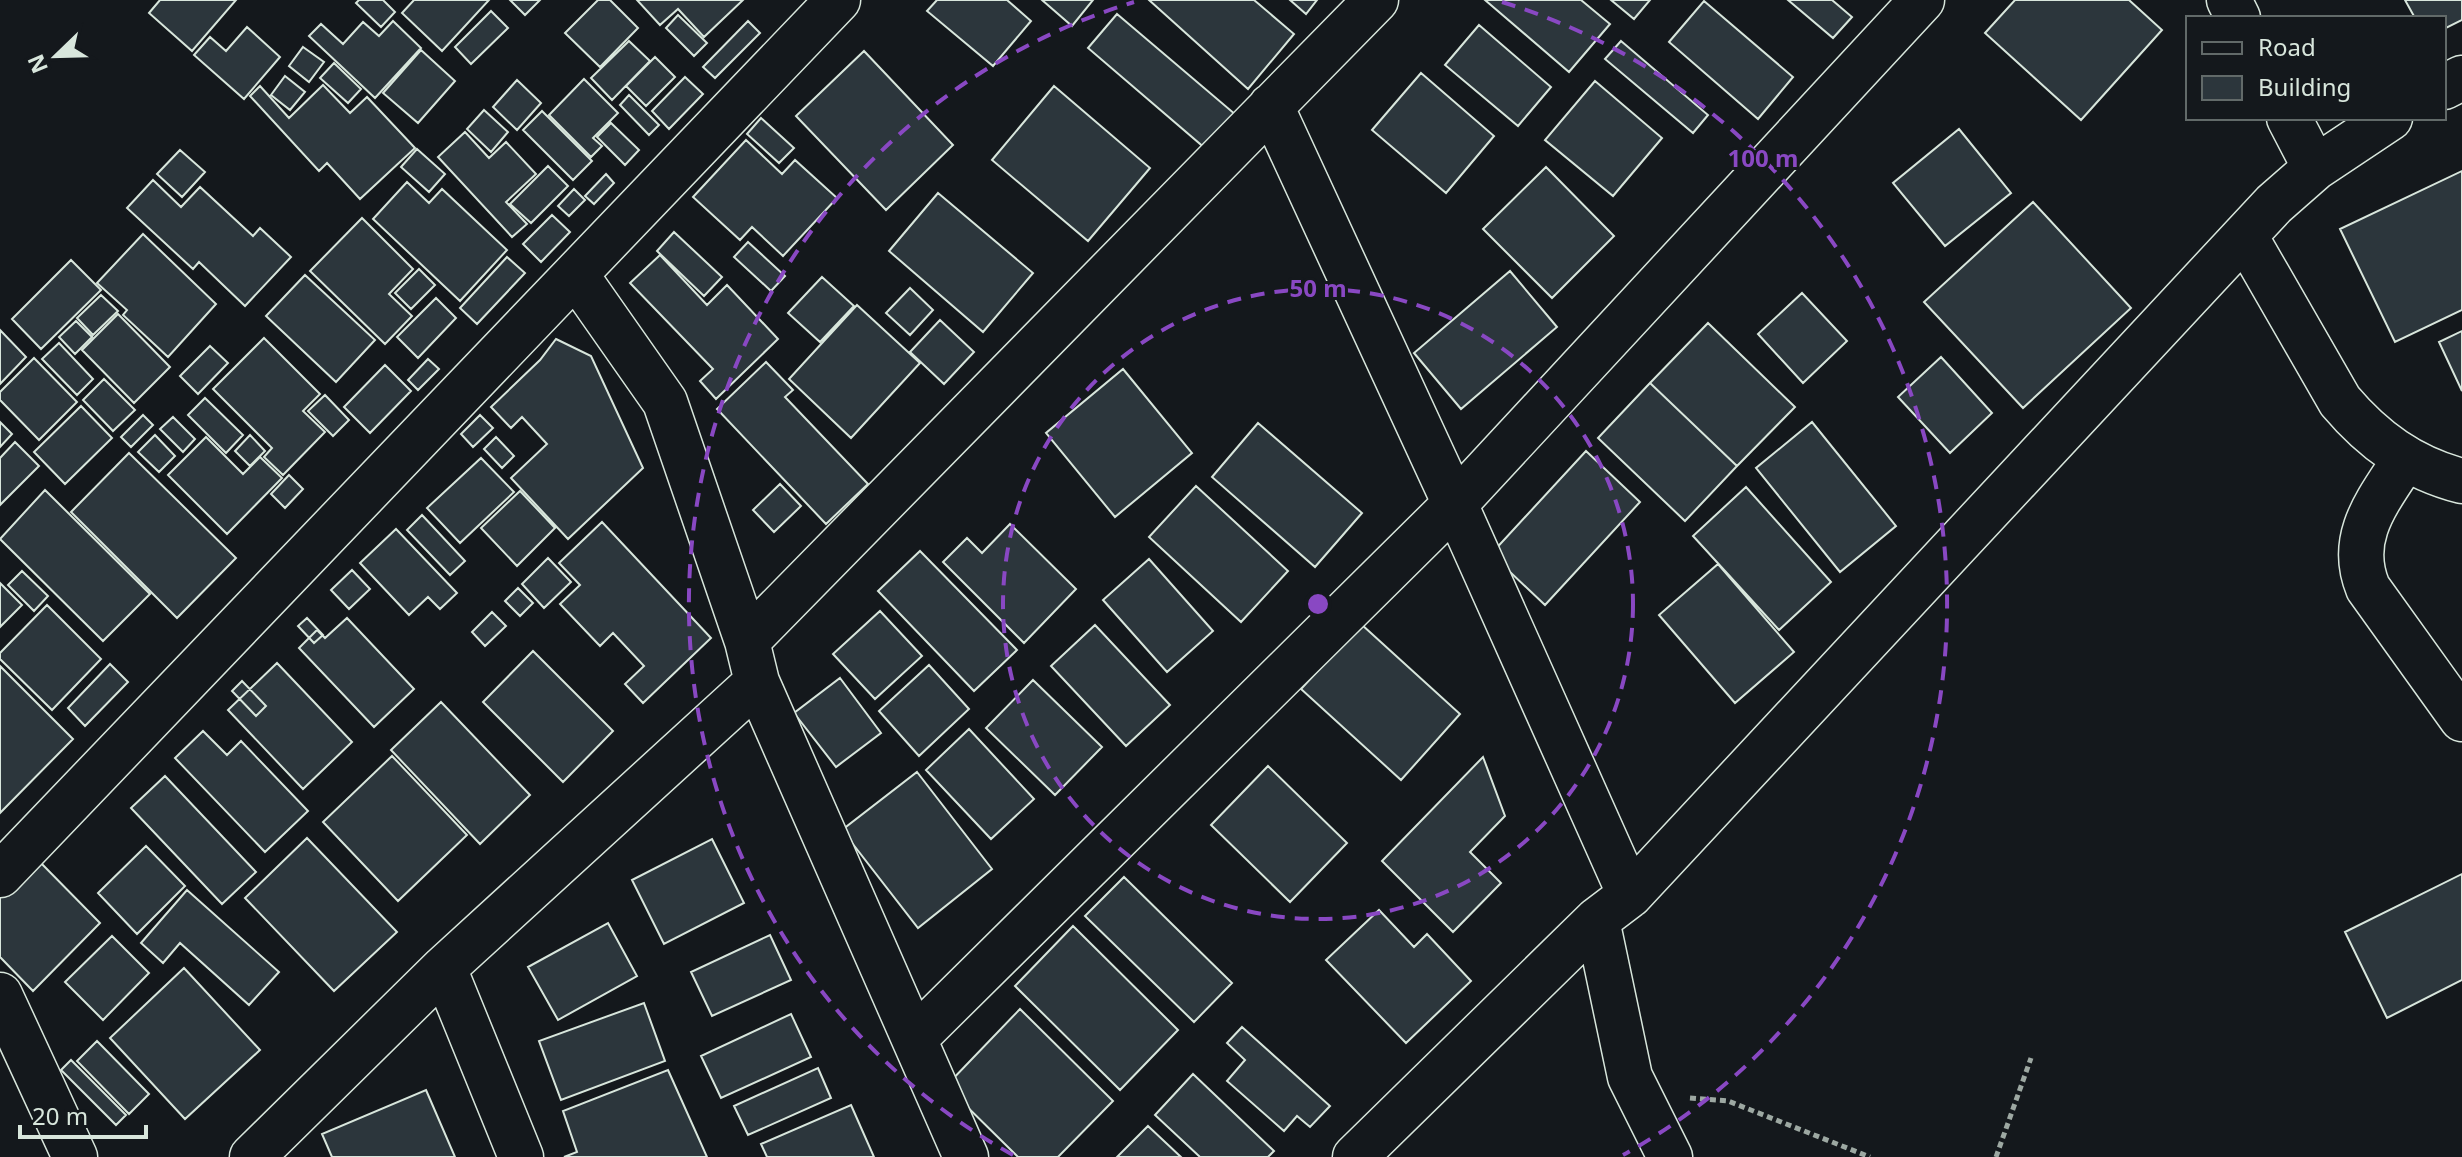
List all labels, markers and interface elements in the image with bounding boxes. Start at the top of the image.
north arrow [16,16,96,96]
legend [2186,16,2446,120]
text: Road [2258,30,2316,63]
text: N [19,50,54,78]
text: Building [2258,70,2351,103]
text: 100 m [1728,141,1798,174]
text: 50 m [1289,271,1347,304]
centre of rings [1304,590,1332,618]
scale bar [20,1089,146,1139]
text: 20 m [32,1099,88,1132]

